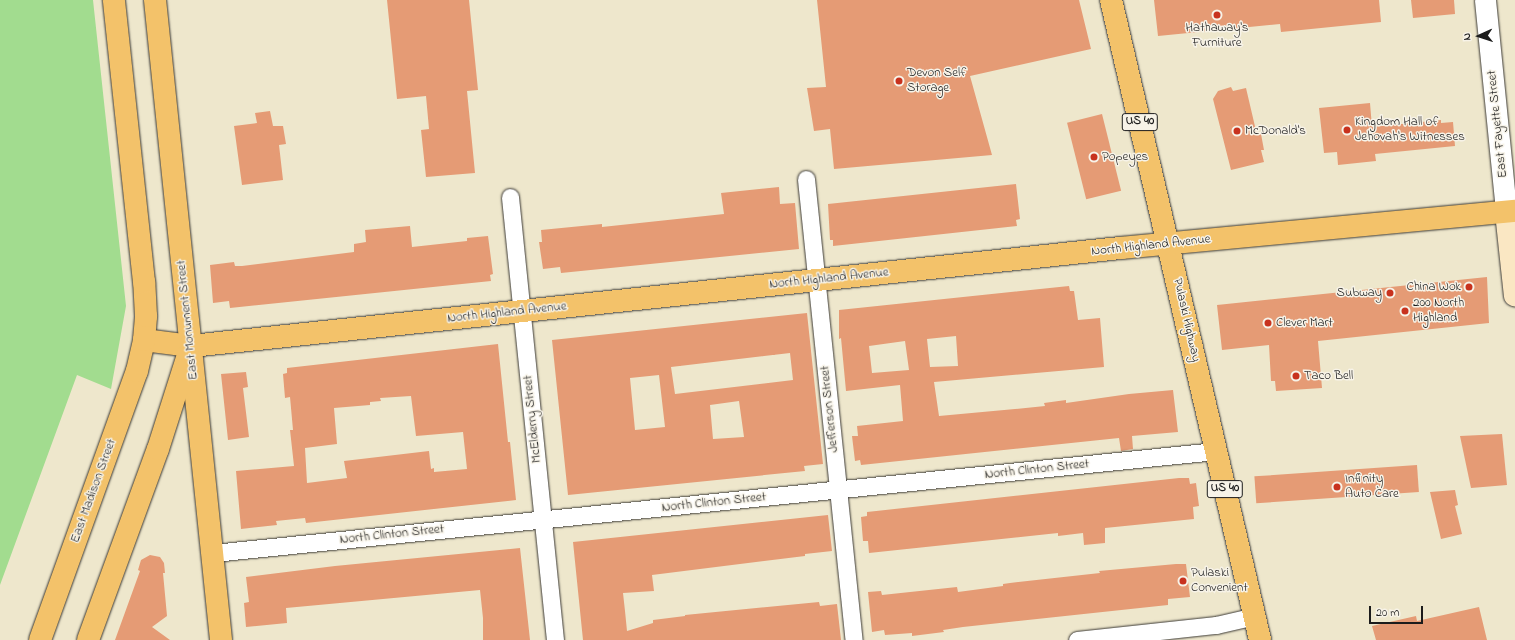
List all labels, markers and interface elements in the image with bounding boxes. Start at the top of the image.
marker: Hathaway's Furniture [1212,10,1222,20]
north arrow [1459,16,1499,56]
place label: Hathaway's Furniture [1186,21,1248,52]
text: N [1459,32,1475,41]
place label: Devon Self Storage [907,66,966,97]
street label: East Fayette Street [1485,69,1511,179]
marker: Devon Self Storage [894,76,904,86]
road number: US 40 [1121,112,1159,132]
place label: Kingdom Hall of Jehovah's Witnesses [1355,115,1465,146]
place label: McDonald's [1245,123,1306,139]
marker: Kingdom Hall of Jehovah's Witnesses [1342,125,1352,135]
marker: McDonald's [1232,126,1242,136]
place label: Popeyes [1102,149,1148,165]
marker: Popeyes [1089,152,1099,162]
street label: North Highland Avenue [1091,232,1211,260]
street label: East Monument Street [174,259,202,381]
street label: North Highland Avenue [769,265,889,293]
street label: Pulaski Highway [1169,277,1203,363]
place label: China Wok [1407,279,1461,295]
marker: China Wok [1464,282,1474,292]
place label: Subway [1337,285,1382,301]
marker: Subway [1385,288,1395,298]
place label: 200 North Highland [1413,296,1464,327]
street label: North Highland Avenue [447,299,567,327]
marker: 200 North Highland [1400,306,1410,316]
place label: Clever Mart [1276,315,1333,331]
marker: Clever Mart [1263,318,1273,328]
street label: Jefferson Street [818,365,842,453]
place label: Taco Bell [1304,368,1353,384]
marker: Taco Bell [1291,371,1301,381]
street label: McElderry Street [521,374,545,464]
street label: East Madison Street [68,437,120,545]
street label: North Clinton Street [984,457,1090,483]
place label: Infinity Auto Care [1345,472,1399,503]
road number: US 40 [1206,479,1244,499]
marker: Infinity Auto Care [1332,482,1342,492]
street label: North Clinton Street [661,490,767,516]
street label: North Clinton Street [339,522,445,548]
place label: Pulaski Convenient [1191,566,1248,597]
marker: Pulaski Convenient [1178,576,1188,586]
scale bar [1371,598,1425,624]
text: 20 m [1376,604,1399,622]

